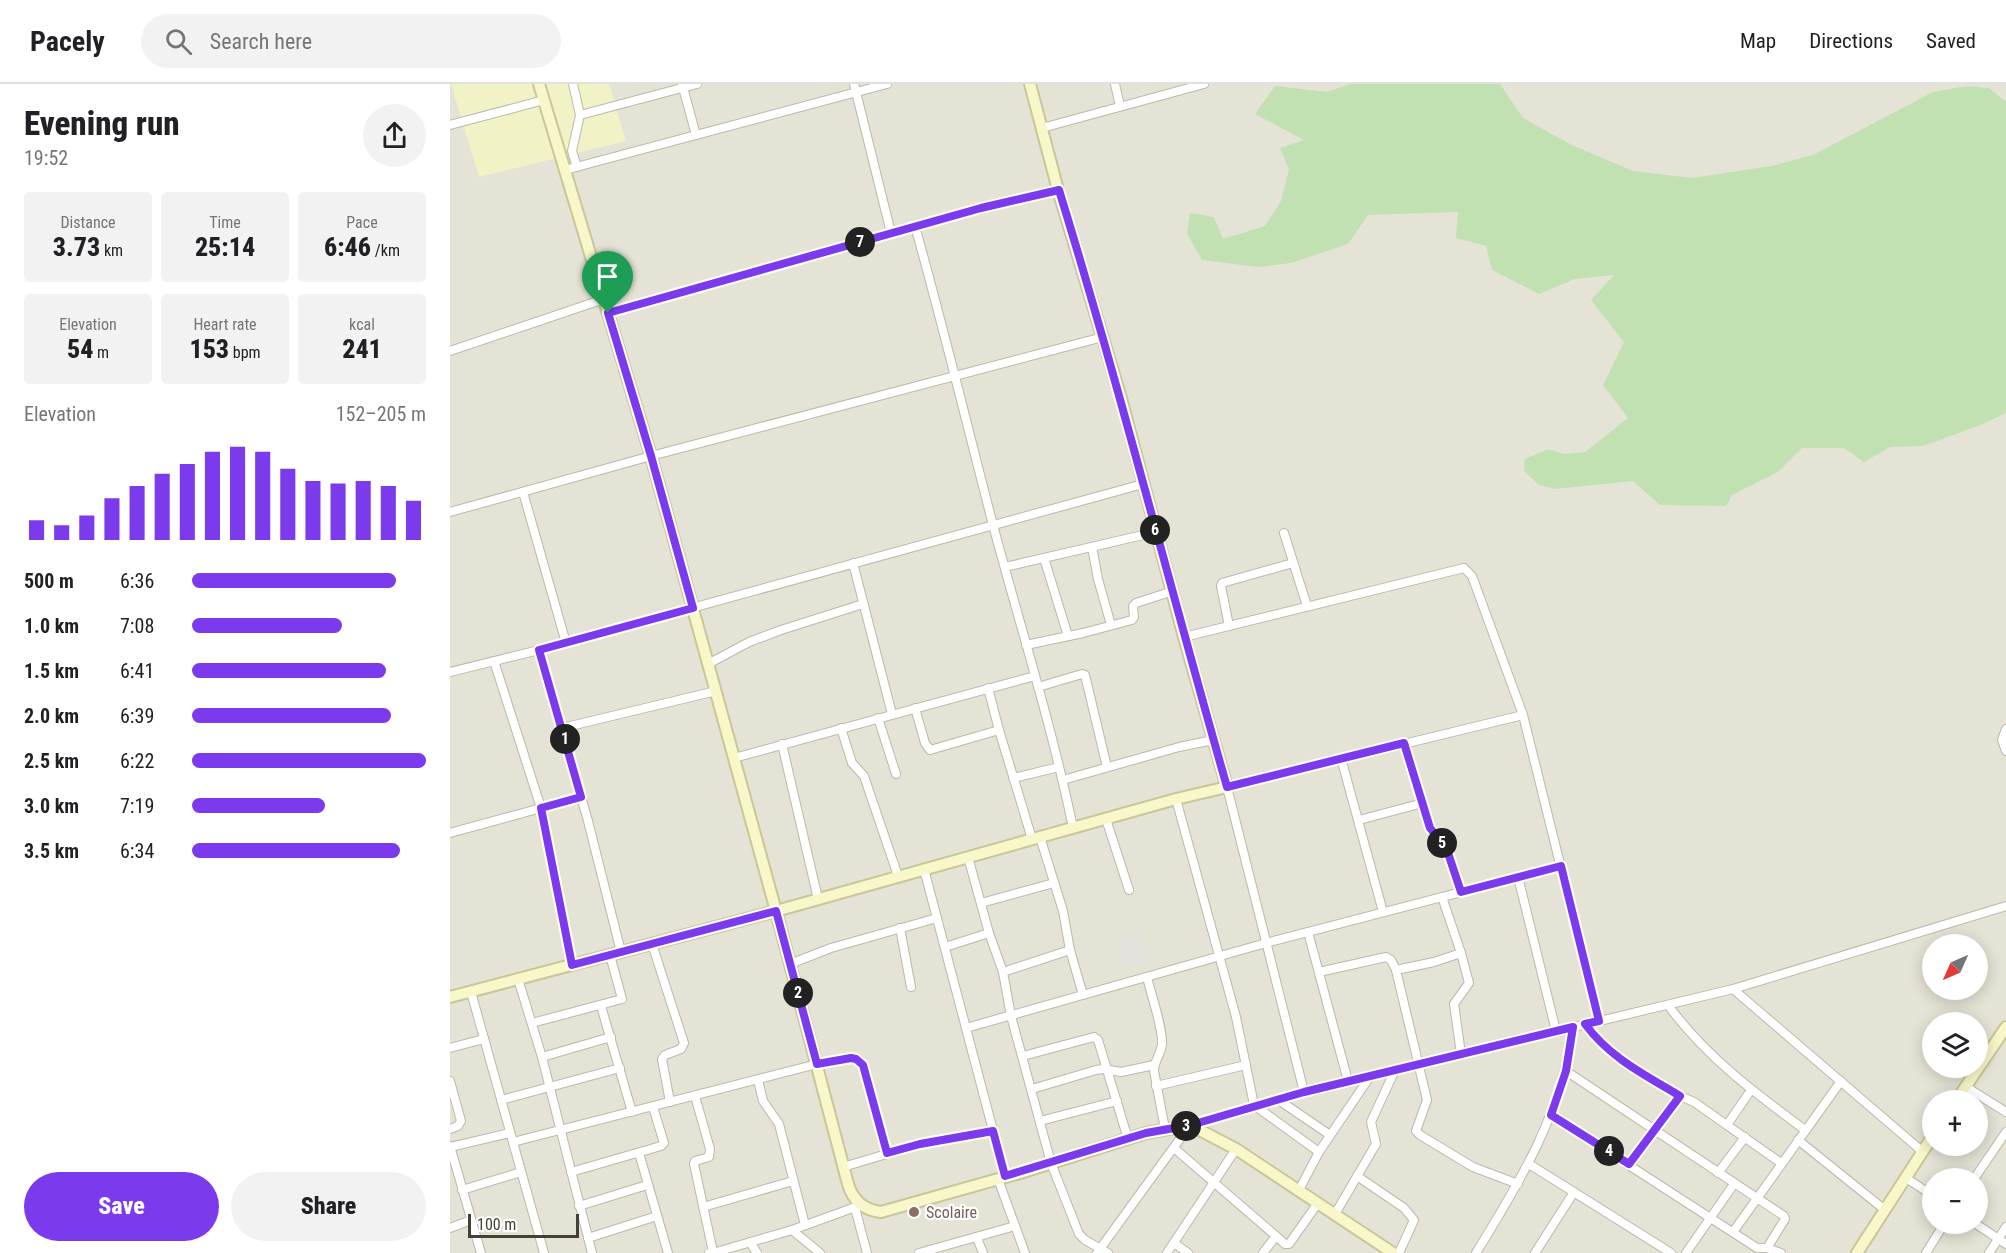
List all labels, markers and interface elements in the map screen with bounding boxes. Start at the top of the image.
search box [141,14,561,68]
text: Pacely [30,25,105,58]
icon: search [162,25,195,58]
text: Search here [210,29,312,54]
text: Map [1740,29,1776,53]
text: Directions [1809,29,1893,53]
text: Saved [1926,29,1976,53]
text: Evening run [24,104,180,143]
button: share [363,104,426,167]
text: 19:52 [24,146,68,170]
text: Distance [60,213,116,232]
text: Time [209,213,241,232]
text: Pace [346,213,378,232]
pin: 7 [845,227,875,257]
text: 3.73 [53,232,100,262]
text: 25:14 [195,232,255,262]
text: 6:46 [324,232,371,262]
text: 7 [856,232,864,251]
text: km [100,241,123,260]
text: /km [371,241,400,260]
pin [582,251,633,313]
icon: arrive [591,260,624,293]
text: Elevation [59,315,117,334]
text: Heart rate [193,315,257,334]
text: kcal [349,315,375,334]
text: 54 [67,334,93,364]
text: 153 [189,334,229,364]
text: 241 [342,334,382,364]
text: m [93,343,109,362]
text: bpm [229,343,261,362]
text: Elevation [24,402,96,426]
text: 152–205 m [336,402,426,426]
pin: 6 [1140,515,1170,545]
text: 6 [1151,520,1159,539]
text: 500 m [24,569,74,593]
text: 6:36 [120,569,154,593]
text: 1.0 km [24,614,79,638]
text: 7:08 [120,614,154,638]
text: 1.5 km [24,659,79,683]
text: 6:41 [120,659,154,683]
text: 2.0 km [24,704,79,728]
text: 6:39 [120,704,154,728]
pin: 1 [550,724,580,754]
text: 1 [561,729,569,748]
text: 2.5 km [24,749,79,773]
text: 6:22 [120,749,154,773]
text: 3.0 km [24,794,79,818]
text: 7:19 [120,794,154,818]
pin: 5 [1427,828,1457,858]
text: 5 [1438,833,1446,852]
text: 3.5 km [24,839,79,863]
text: 6:34 [120,839,154,863]
north arrow [1922,934,1988,1000]
map controls [1922,934,1988,1234]
pin: 2 [783,978,813,1008]
text: 2 [794,983,802,1002]
button: layers [1922,1012,1988,1078]
button: + [1922,1090,1988,1156]
pin: 3 [1171,1111,1201,1141]
text: 3 [1182,1116,1190,1135]
pin: 4 [1594,1136,1624,1166]
text: 4 [1605,1141,1613,1160]
button: − [1922,1168,1988,1234]
button: Save [24,1172,219,1241]
button: Share [231,1172,426,1241]
place label: Scolaire [926,1203,977,1222]
marker: Scolaire [907,1205,921,1219]
scale bar [468,1211,579,1238]
text: 100 m [477,1215,516,1234]

